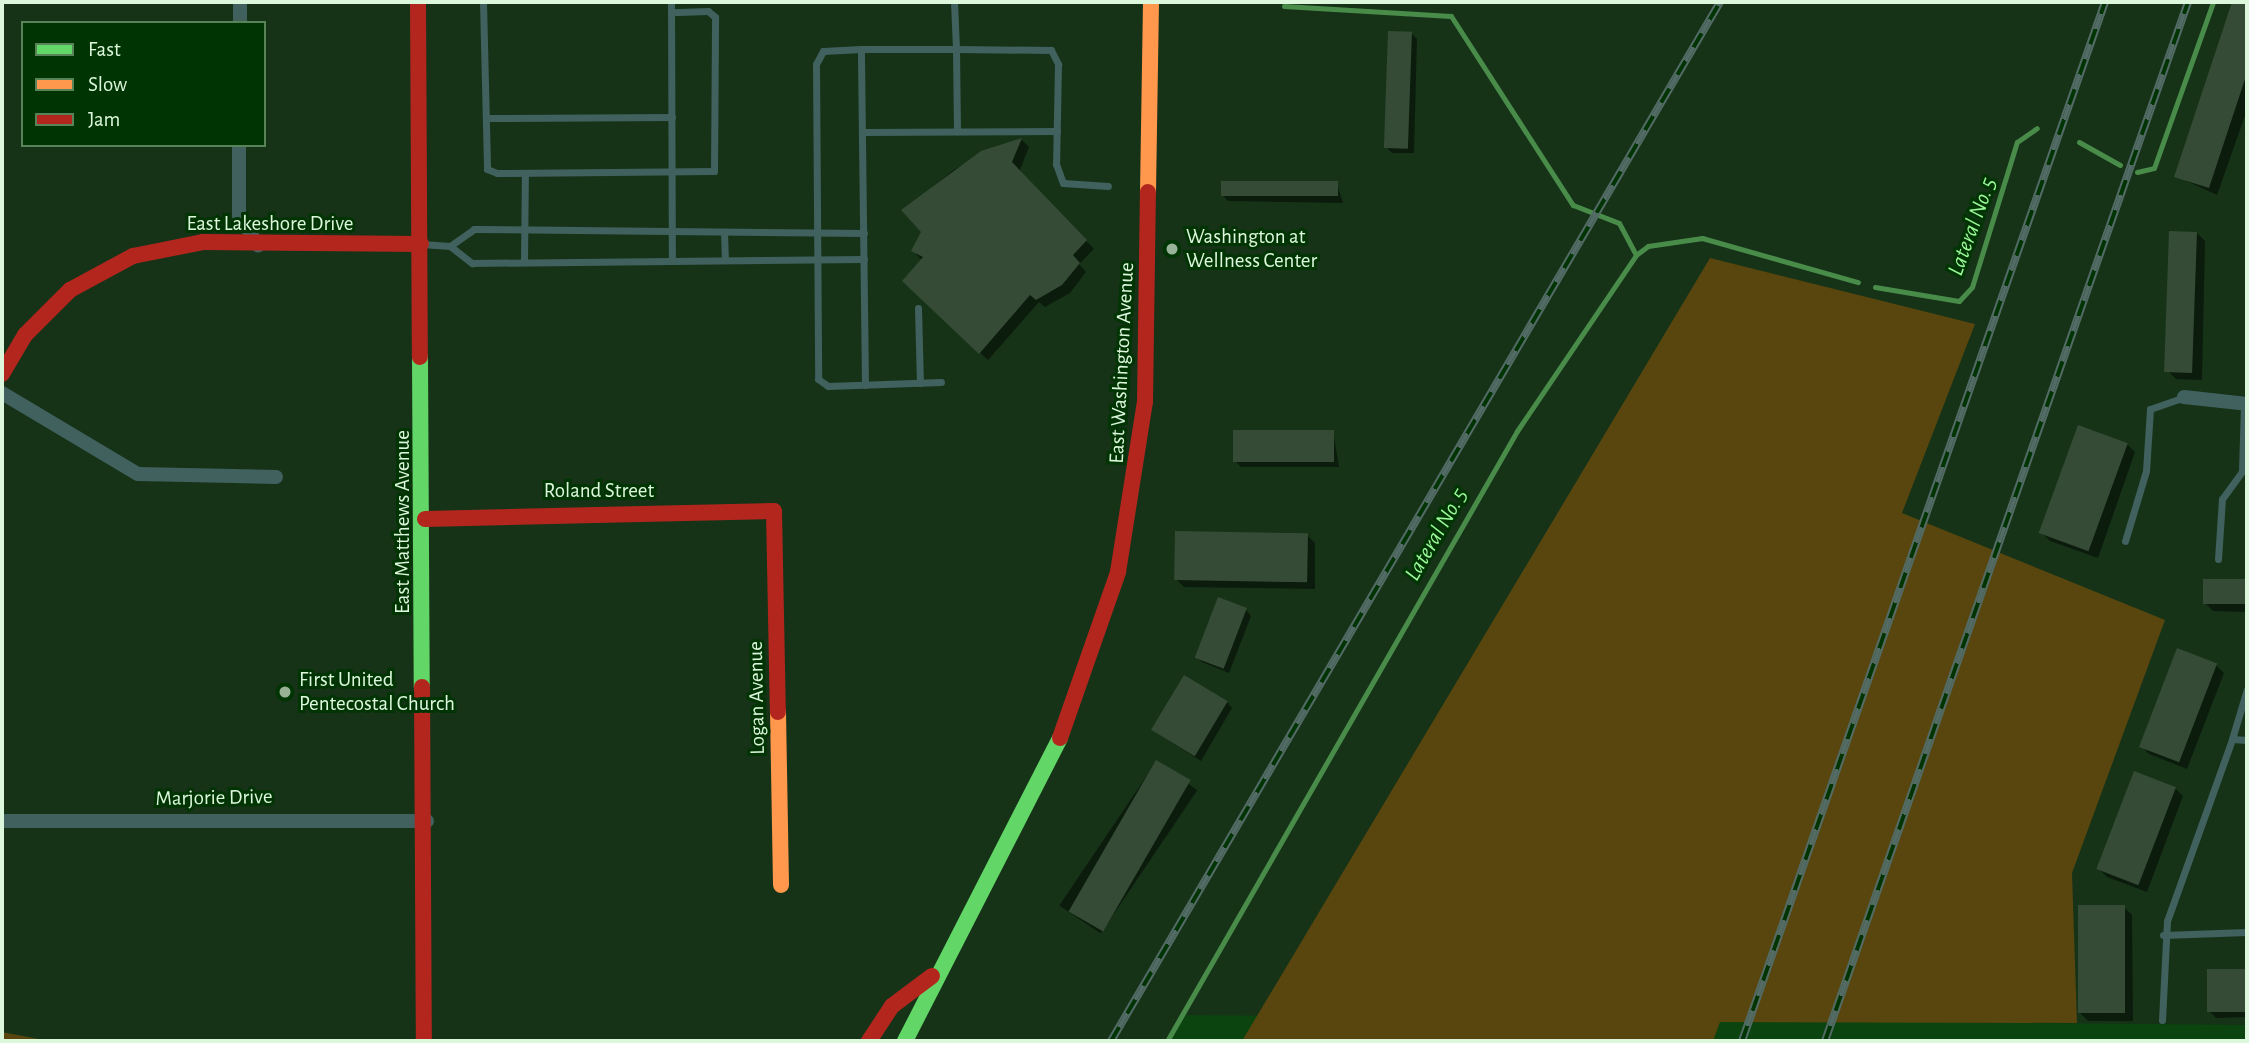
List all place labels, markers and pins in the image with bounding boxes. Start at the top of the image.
place label: Washington at Wellness Center [1186,224,1317,274]
marker: Washington at Wellness Center [1164,241,1180,257]
place label: First United Pentecostal Church [299,667,455,717]
marker: First United Pentecostal Church [277,684,293,700]

